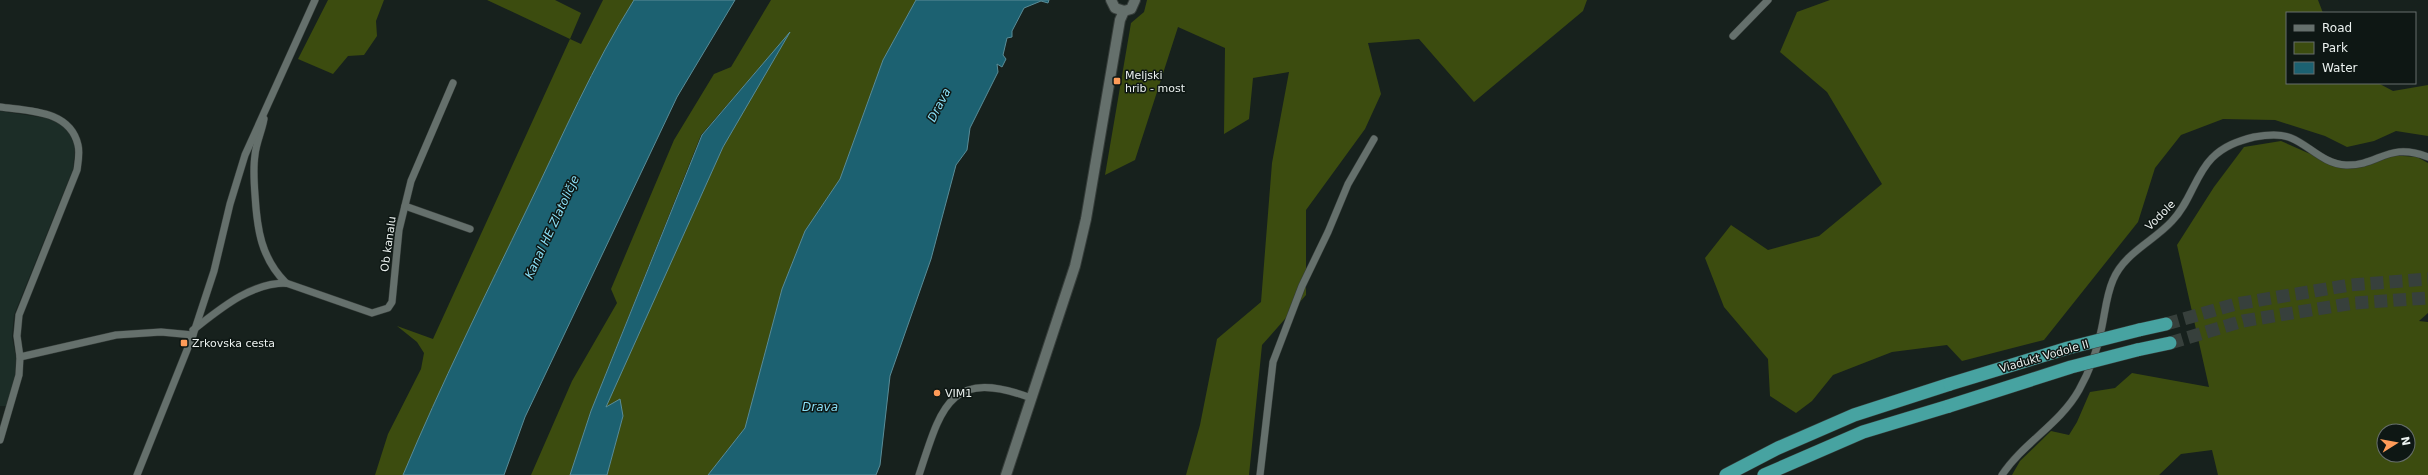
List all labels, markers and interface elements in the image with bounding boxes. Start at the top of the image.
legend [2286,12,2416,84]
text: Road [2322,21,2352,35]
text: Park [2322,41,2348,55]
text: Water [2322,61,2358,75]
place label: Meljski hrib - most [1125,69,1186,95]
marker: Meljski hrib - most [1112,76,1122,86]
water label: Drava [925,86,953,124]
water label: Kanal HE Zlatoličje [522,173,582,281]
street label: Vodole [2143,198,2178,233]
street label: Ob kanalu [378,216,399,273]
place label: Zrkovska cesta [192,337,275,350]
marker: Zrkovska cesta [179,338,189,348]
street label: Viadukt Vodole II [1998,338,2090,375]
place label: VIM1 [945,387,972,400]
marker: VIM1 [932,388,942,398]
water label: Drava [802,400,838,414]
north arrow [2376,423,2416,463]
text: N [2398,435,2413,447]

